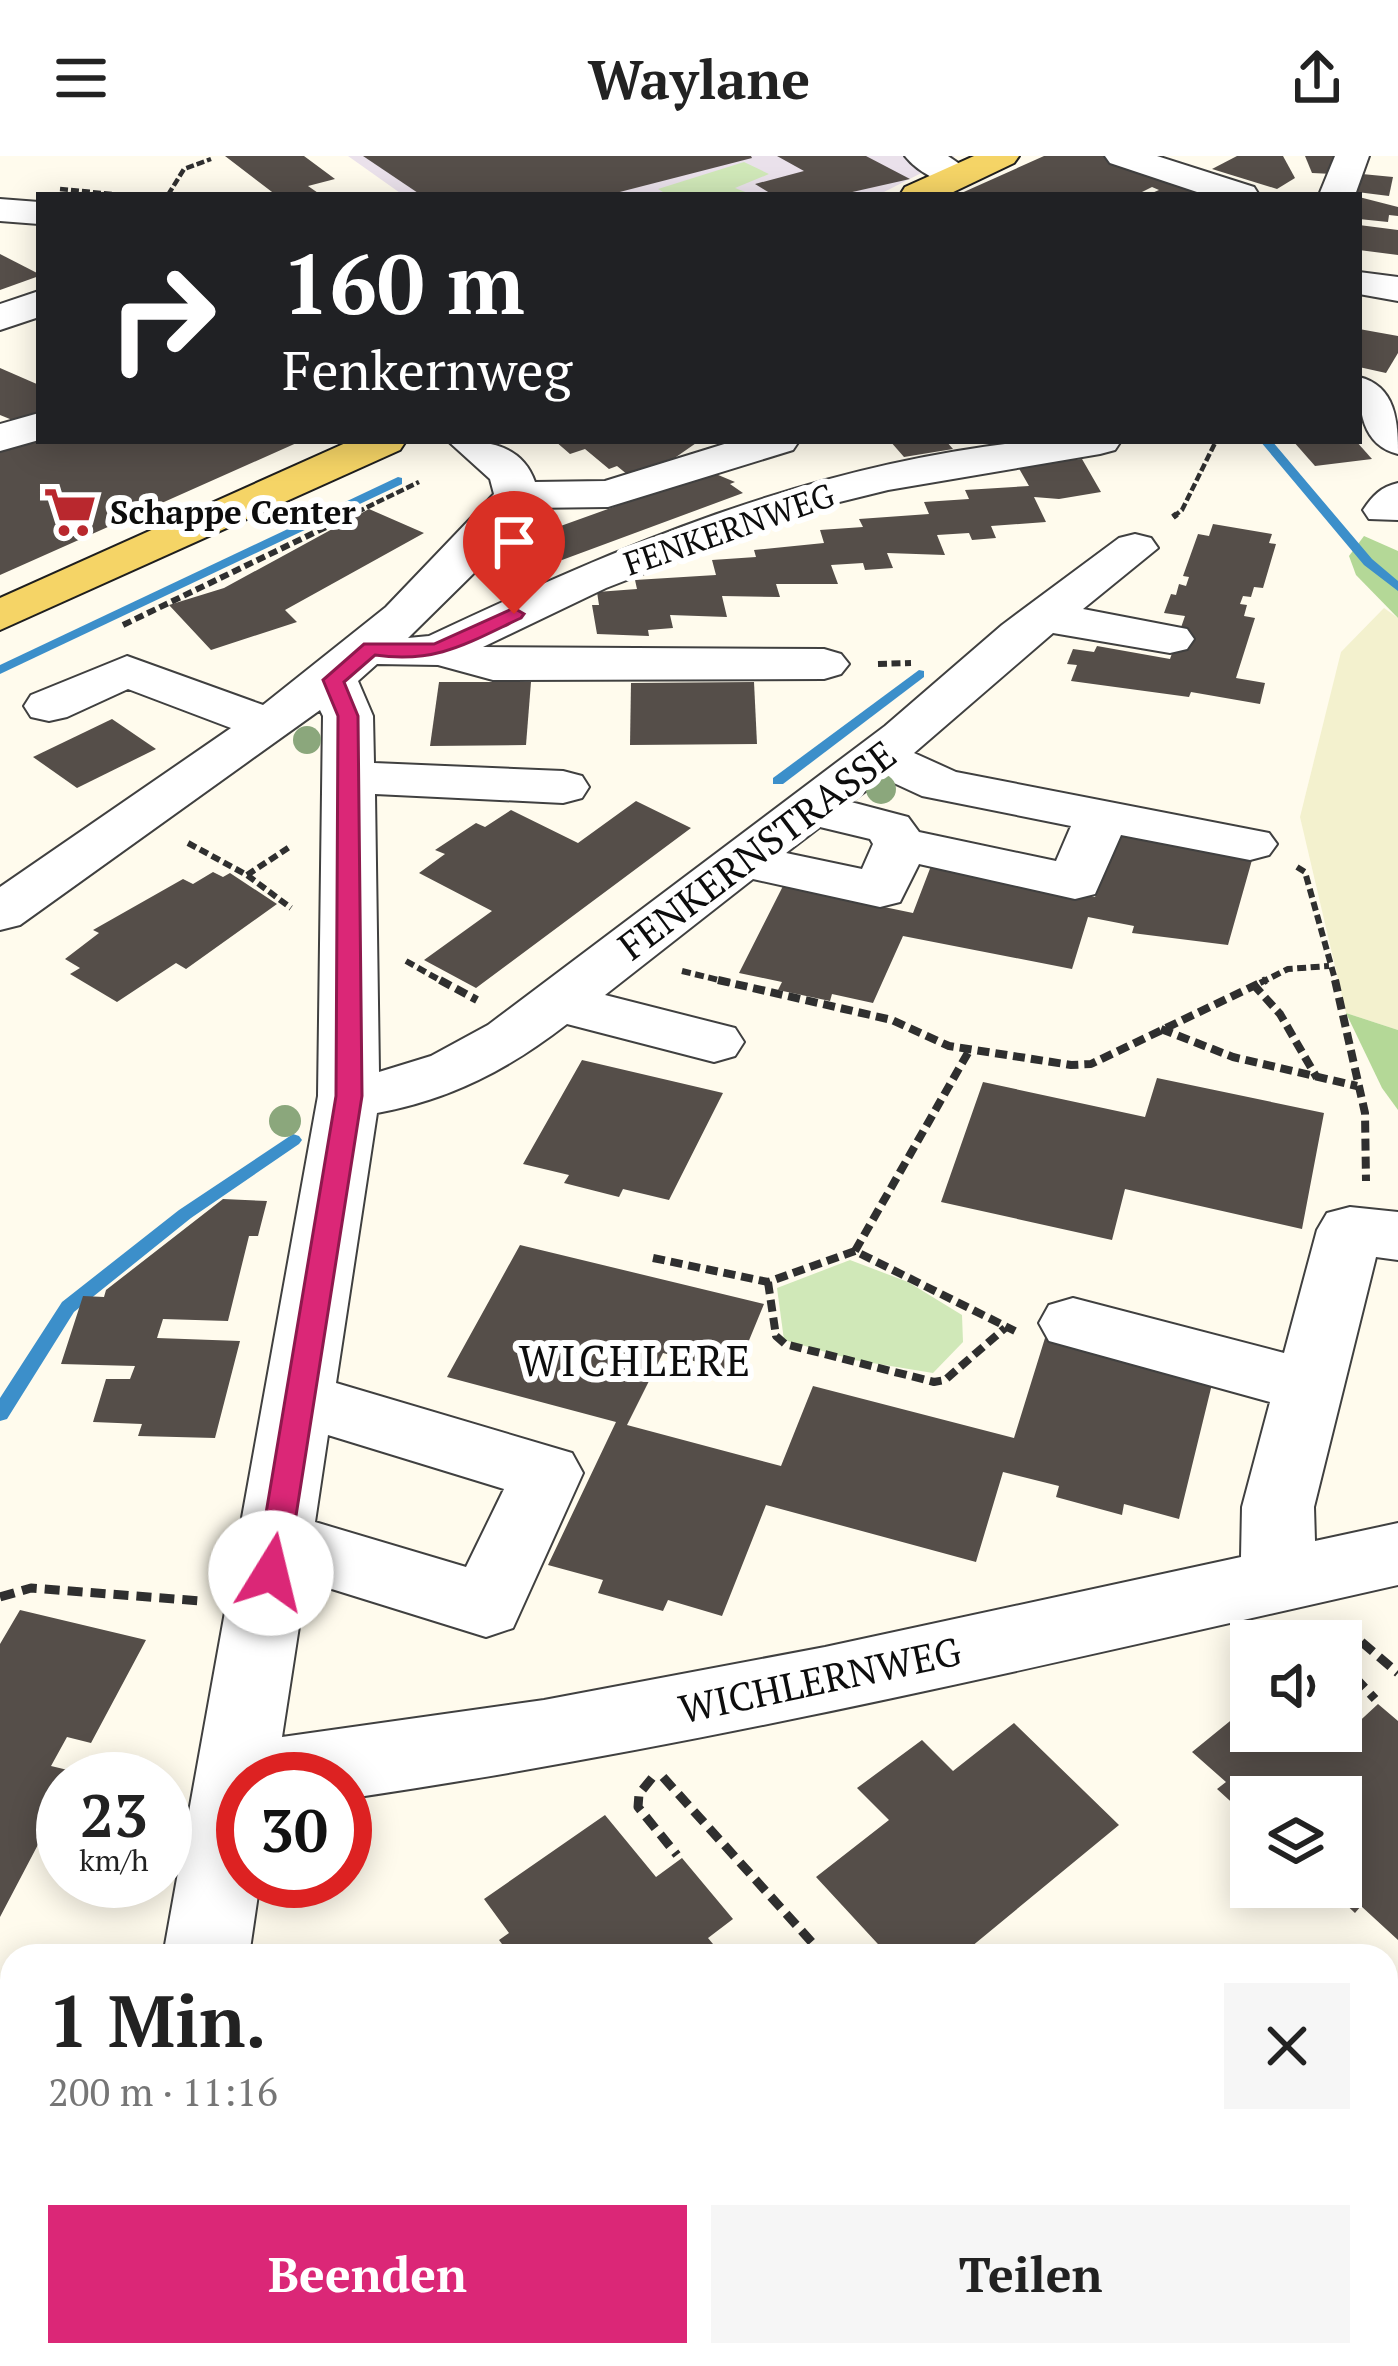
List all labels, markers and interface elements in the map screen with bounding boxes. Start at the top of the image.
text: Waylane [588,43,810,114]
icon: menu [48,45,114,111]
icon: share [1284,45,1350,111]
text: 160 m [282,227,525,338]
icon: right [84,240,240,396]
text: Fenkernweg [282,334,572,405]
street label: FENKERNWEG [618,472,840,585]
supermarket icon: Schappe Center [41,483,99,541]
place label: Schappe Center [110,490,356,533]
pin [463,491,565,614]
icon: arrive [481,509,547,575]
street label: FENKERNSTRASSE [607,728,906,971]
district label: WICHLERE [519,1332,753,1388]
position arrow [208,1510,334,1636]
map controls [1230,1620,1362,1908]
button: sound [1230,1620,1362,1752]
street label: WICHLERNWEG [674,1624,966,1734]
speed limit sign: 30 [216,1752,372,1908]
text: 23 [80,1775,148,1854]
button: layers [1230,1776,1362,1908]
text: km/h [79,1840,149,1880]
text: 1 Min. [48,1972,267,2068]
button: close [1224,1983,1350,2109]
text: 200 m · 11:16 [48,2065,278,2117]
button: Beenden [48,2205,687,2343]
button: Teilen [711,2205,1350,2343]

